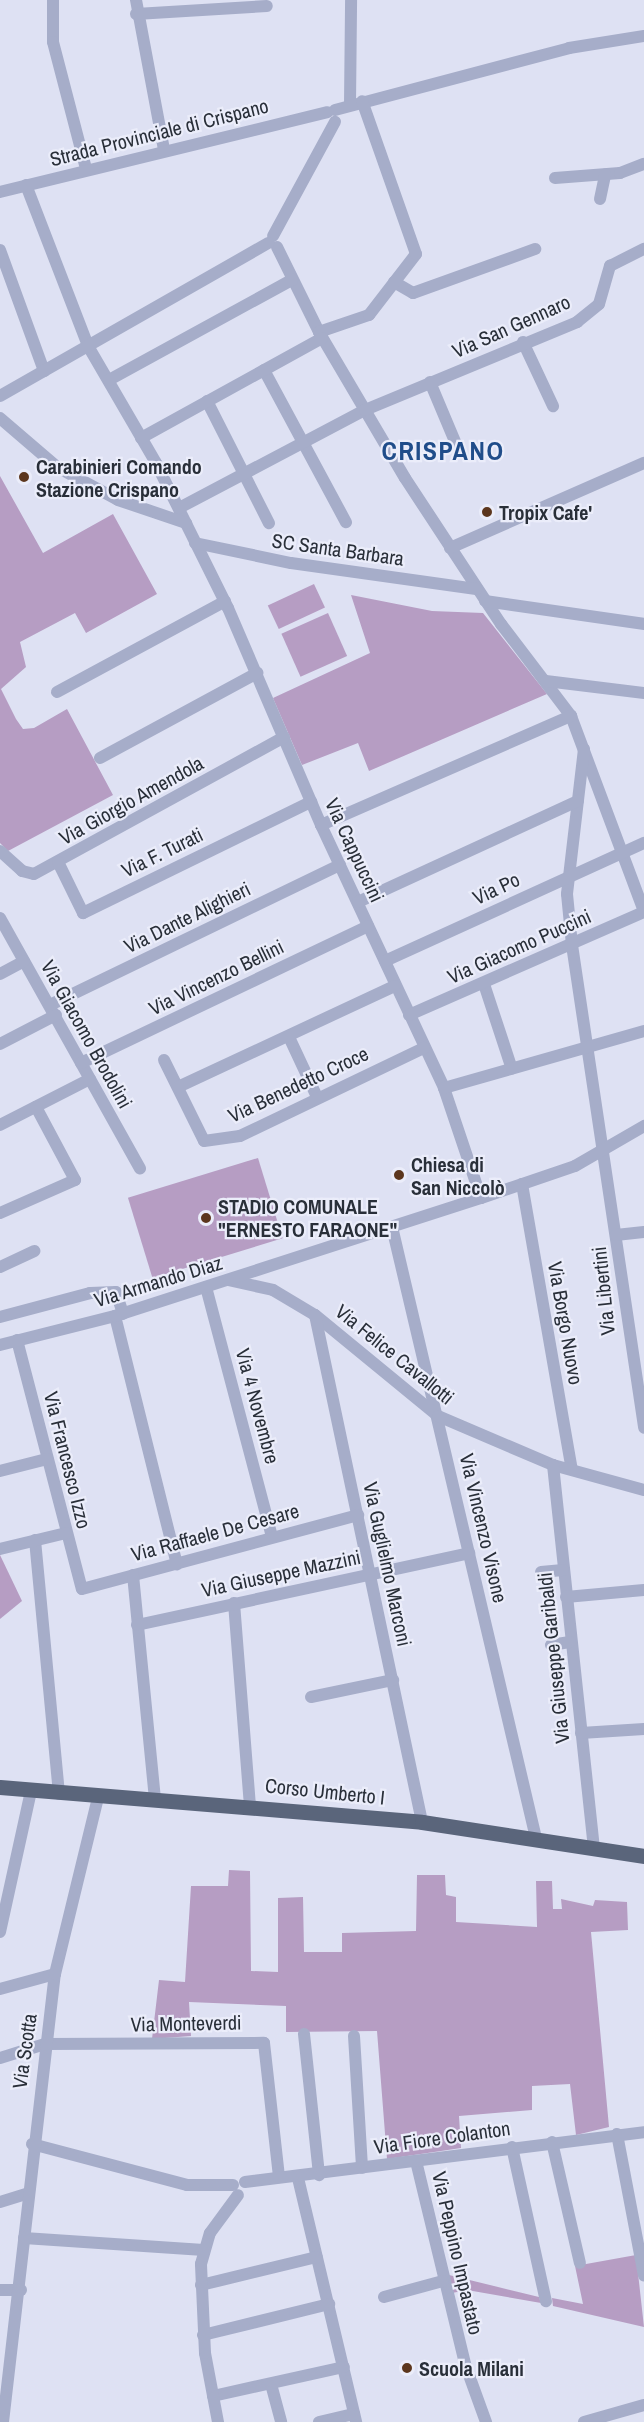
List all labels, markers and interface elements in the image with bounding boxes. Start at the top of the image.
street label: Strada Provinciale di Crispano [47,93,271,171]
street label: Via San Gennaro [448,289,574,363]
district label: CRISPANO [382,435,504,467]
place label: Carabinieri Comando Stazione Crispano [36,454,202,501]
marker: Carabinieri Comando Stazione Crispano [17,470,31,484]
place label: Tropix Cafe' [499,500,592,524]
marker: Tropix Cafe' [480,505,494,519]
street label: SC Santa Barbara [270,528,406,570]
street label: Via Giorgio Amendola [54,750,208,850]
street label: Via Cappuccini [320,794,390,906]
street label: Via F. Turati [117,822,207,882]
street label: Via Po [469,867,523,909]
street label: Via Dante Alighieri [120,876,254,958]
street label: Via Giacomo Puccini [443,904,595,988]
street label: Via Vincenzo Bellini [145,934,287,1020]
street label: Via Giacomo Brodolini [36,956,138,1112]
street label: Via Benedetto Croce [224,1041,372,1127]
place label: Chiesa di San Niccolò [411,1152,505,1199]
marker: Chiesa di San Niccolò [392,1168,406,1182]
place label: STADIO COMUNALE "ERNESTO FARAONE" [218,1194,397,1241]
marker: STADIO COMUNALE "ERNESTO FARAONE" [199,1211,213,1225]
street label: Via Libertini [586,1245,620,1337]
street label: Via Armando Diaz [91,1250,225,1312]
street label: Via Borgo Nuovo [543,1260,589,1386]
street label: Via Felice Cavallotti [331,1299,459,1409]
street label: Via 4 Novembre [231,1346,285,1466]
street label: Via Francesco Izzo [39,1389,97,1531]
street label: Via Vincenzo Visone [455,1451,513,1605]
street label: Via Guglielmo Marconi [359,1480,417,1648]
street label: Via Raffaele De Cesare [129,1498,301,1566]
street label: Via Giuseppe Mazzini [199,1544,363,1602]
street label: Via Giuseppe Garibaldi [532,1571,574,1745]
street label: Corso Umberto I [264,1773,386,1809]
street label: Via Monteverdi [130,2010,242,2036]
street label: Via Scotta [7,2012,41,2090]
street label: Via Fiore Colanton [372,2116,512,2158]
street label: Via Peppino Impastato [428,2169,488,2337]
place label: Scuola Milani [419,2356,524,2380]
marker: Scuola Milani [400,2361,414,2375]

